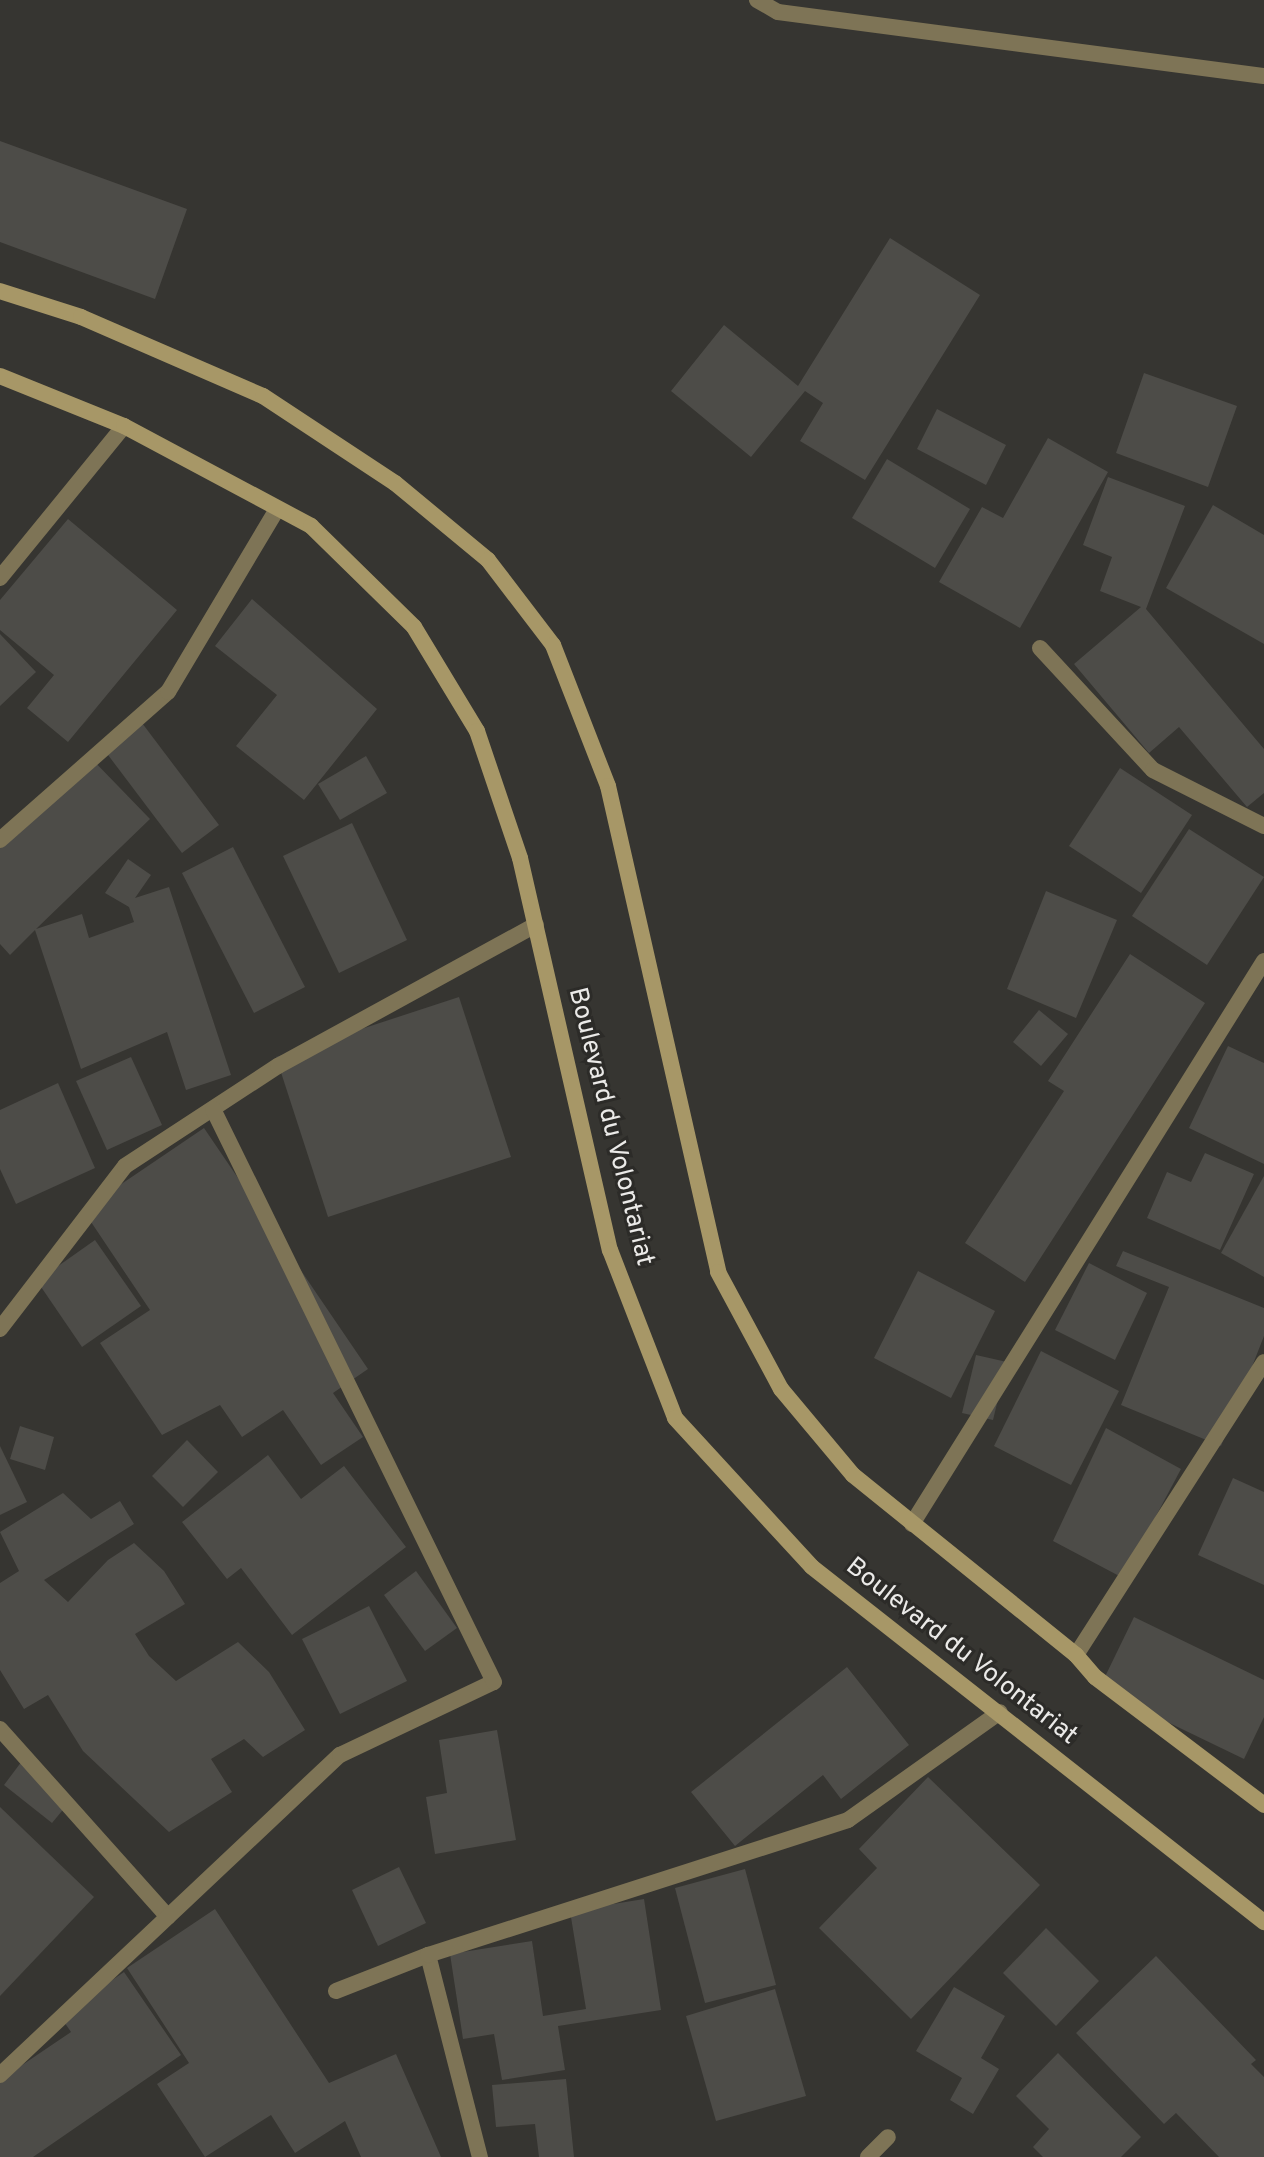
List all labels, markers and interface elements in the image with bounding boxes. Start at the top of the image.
street label: Boulevard du Volontariat [560,984,660,1270]
street label: Boulevard du Volontariat [838,1551,1084,1753]

